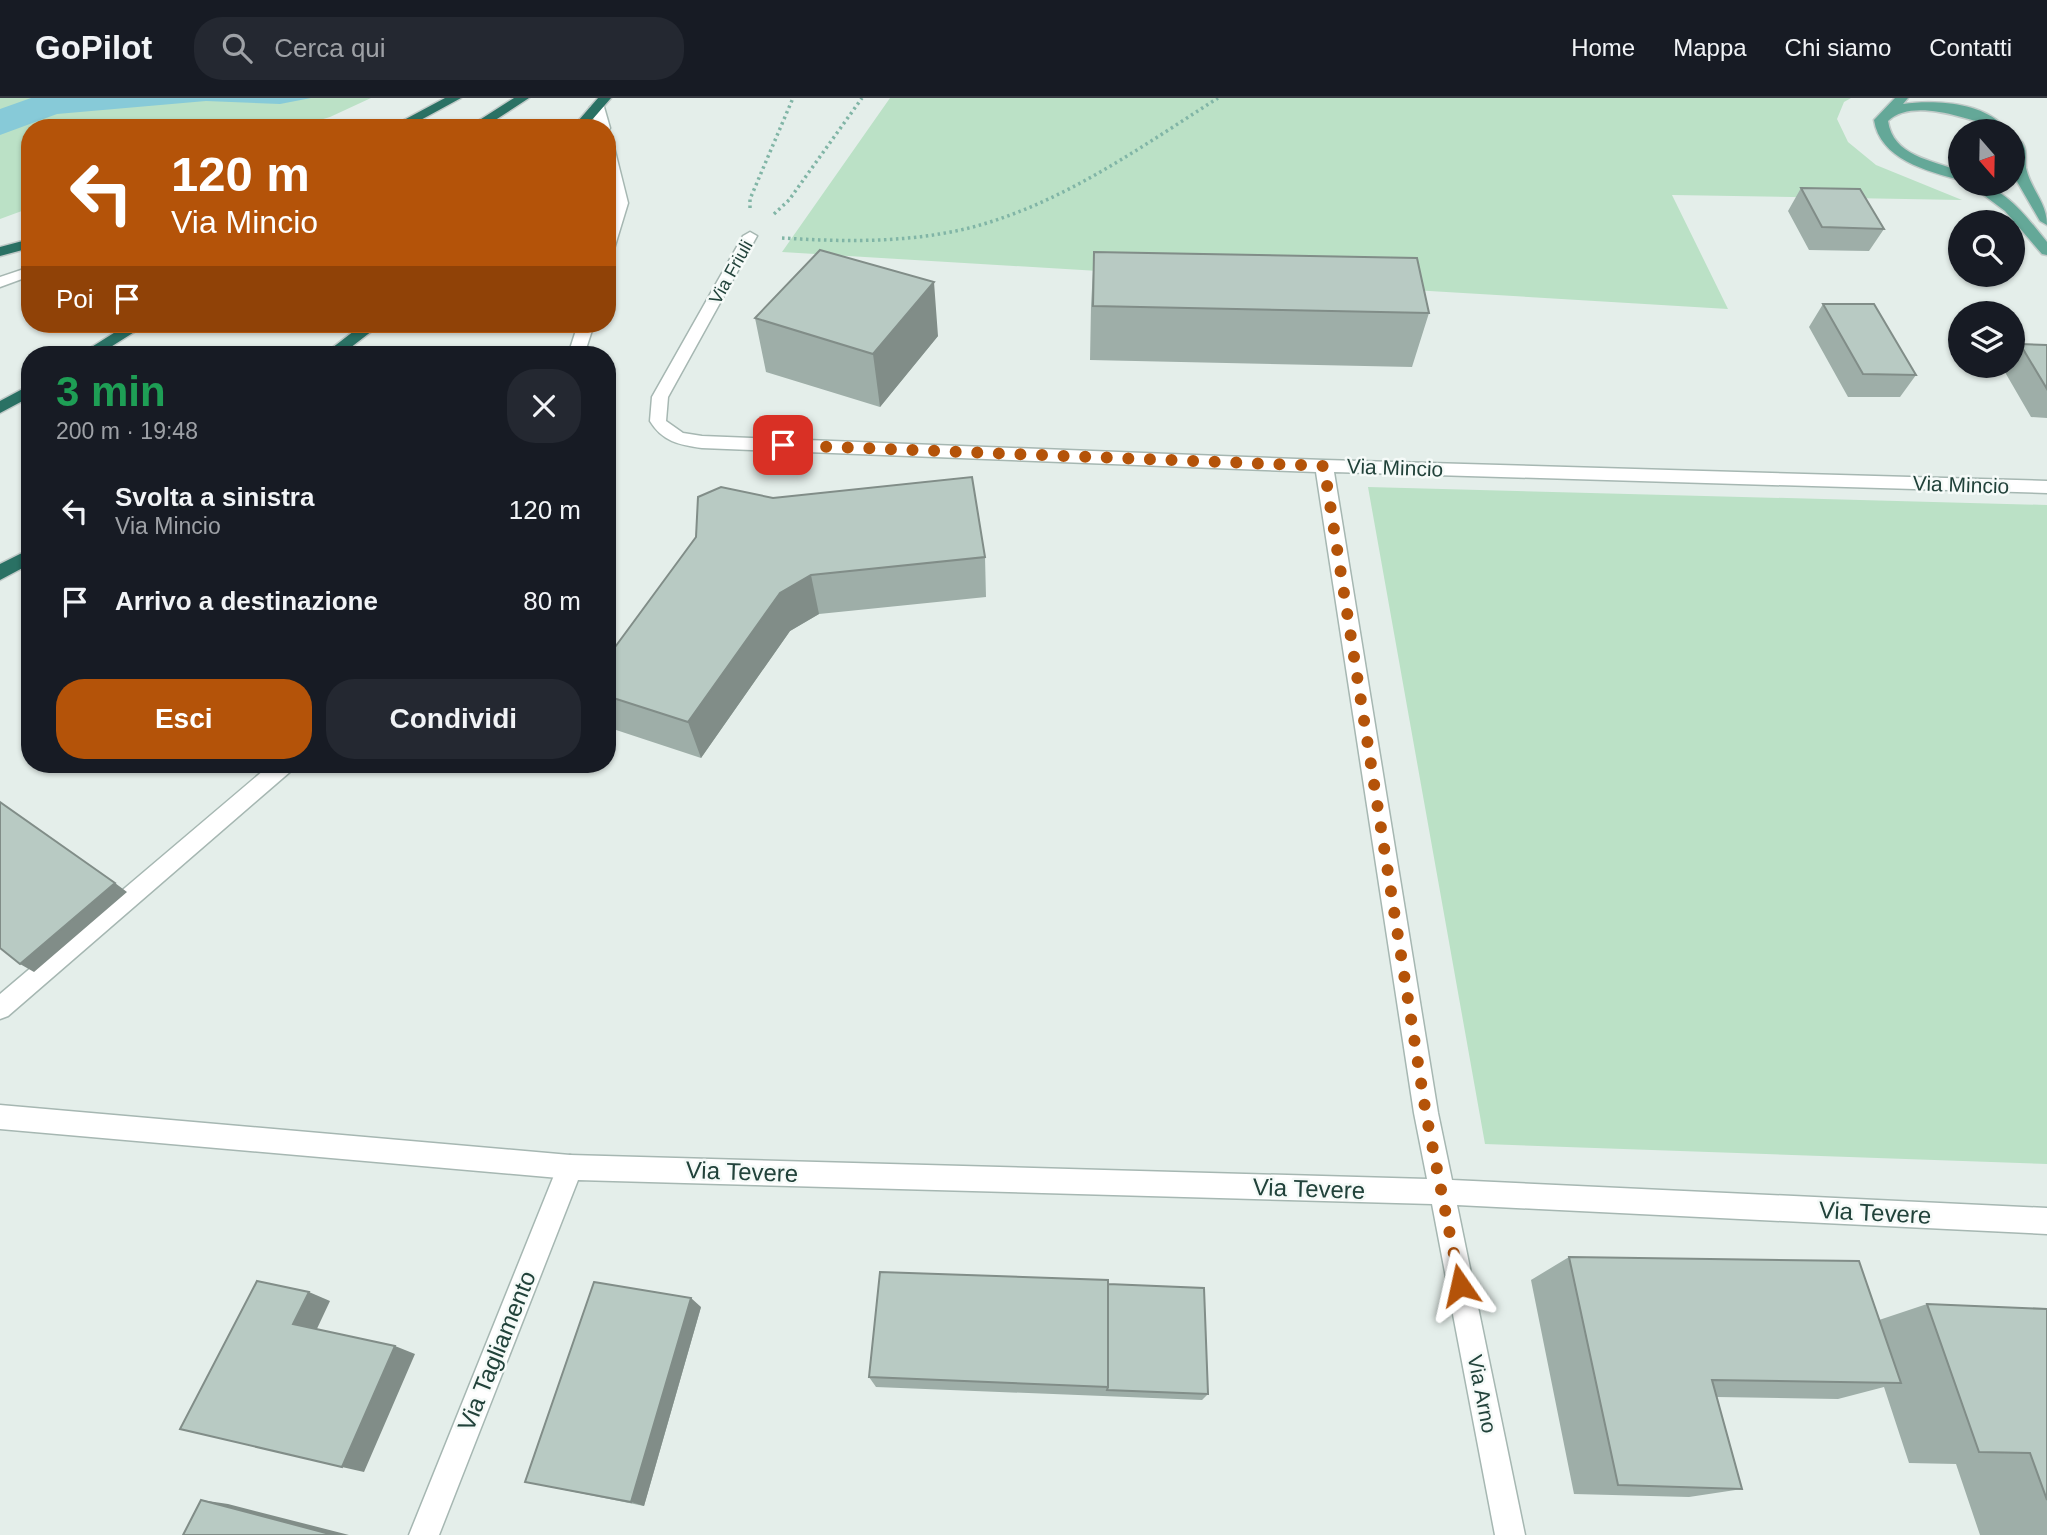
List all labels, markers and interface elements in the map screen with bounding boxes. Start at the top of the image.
search box [194,17,684,80]
text: GoPilot [35,29,152,66]
icon: search [218,29,256,67]
text: Cerca qui [274,33,386,63]
text: Home [1571,34,1635,61]
text: Mappa [1673,34,1747,61]
text: Chi siamo [1785,34,1891,61]
text: Contatti [1929,34,2012,61]
north arrow [1948,119,2025,196]
map controls [1948,119,2025,378]
icon: left [56,147,147,238]
text: 120 m [171,147,310,201]
text: Via Mincio [171,204,318,240]
button: search [1948,210,2025,287]
street label: Via Friuli [705,237,757,307]
icon: arrive [108,280,146,318]
text: Poi [56,284,94,314]
button: layers [1948,301,2025,378]
text: 3 min [56,368,166,415]
button: close [507,369,581,443]
pin [753,415,813,475]
text: 200 m · 19:48 [56,418,198,444]
icon: arrive [764,426,802,464]
street label: Via Mincio [1346,454,1444,481]
street label: Via Mincio [1912,471,2010,498]
text: Svolta a sinistra [115,482,314,512]
icon: left [56,492,94,530]
text: 120 m [509,495,581,525]
text: Via Mincio [115,513,221,539]
icon: arrive [56,583,94,621]
text: Arrivo a destinazione [115,586,378,616]
text: 80 m [523,586,581,616]
button: Esci [56,679,312,759]
button: Condividi [326,679,581,759]
street label: Via Tevere [685,1156,799,1187]
street label: Via Tevere [1252,1173,1366,1204]
street label: Via Tevere [1818,1196,1932,1229]
position arrow [1423,1248,1497,1322]
street label: Via Tagliamento [452,1267,541,1435]
street label: Via Arno [1464,1353,1501,1435]

